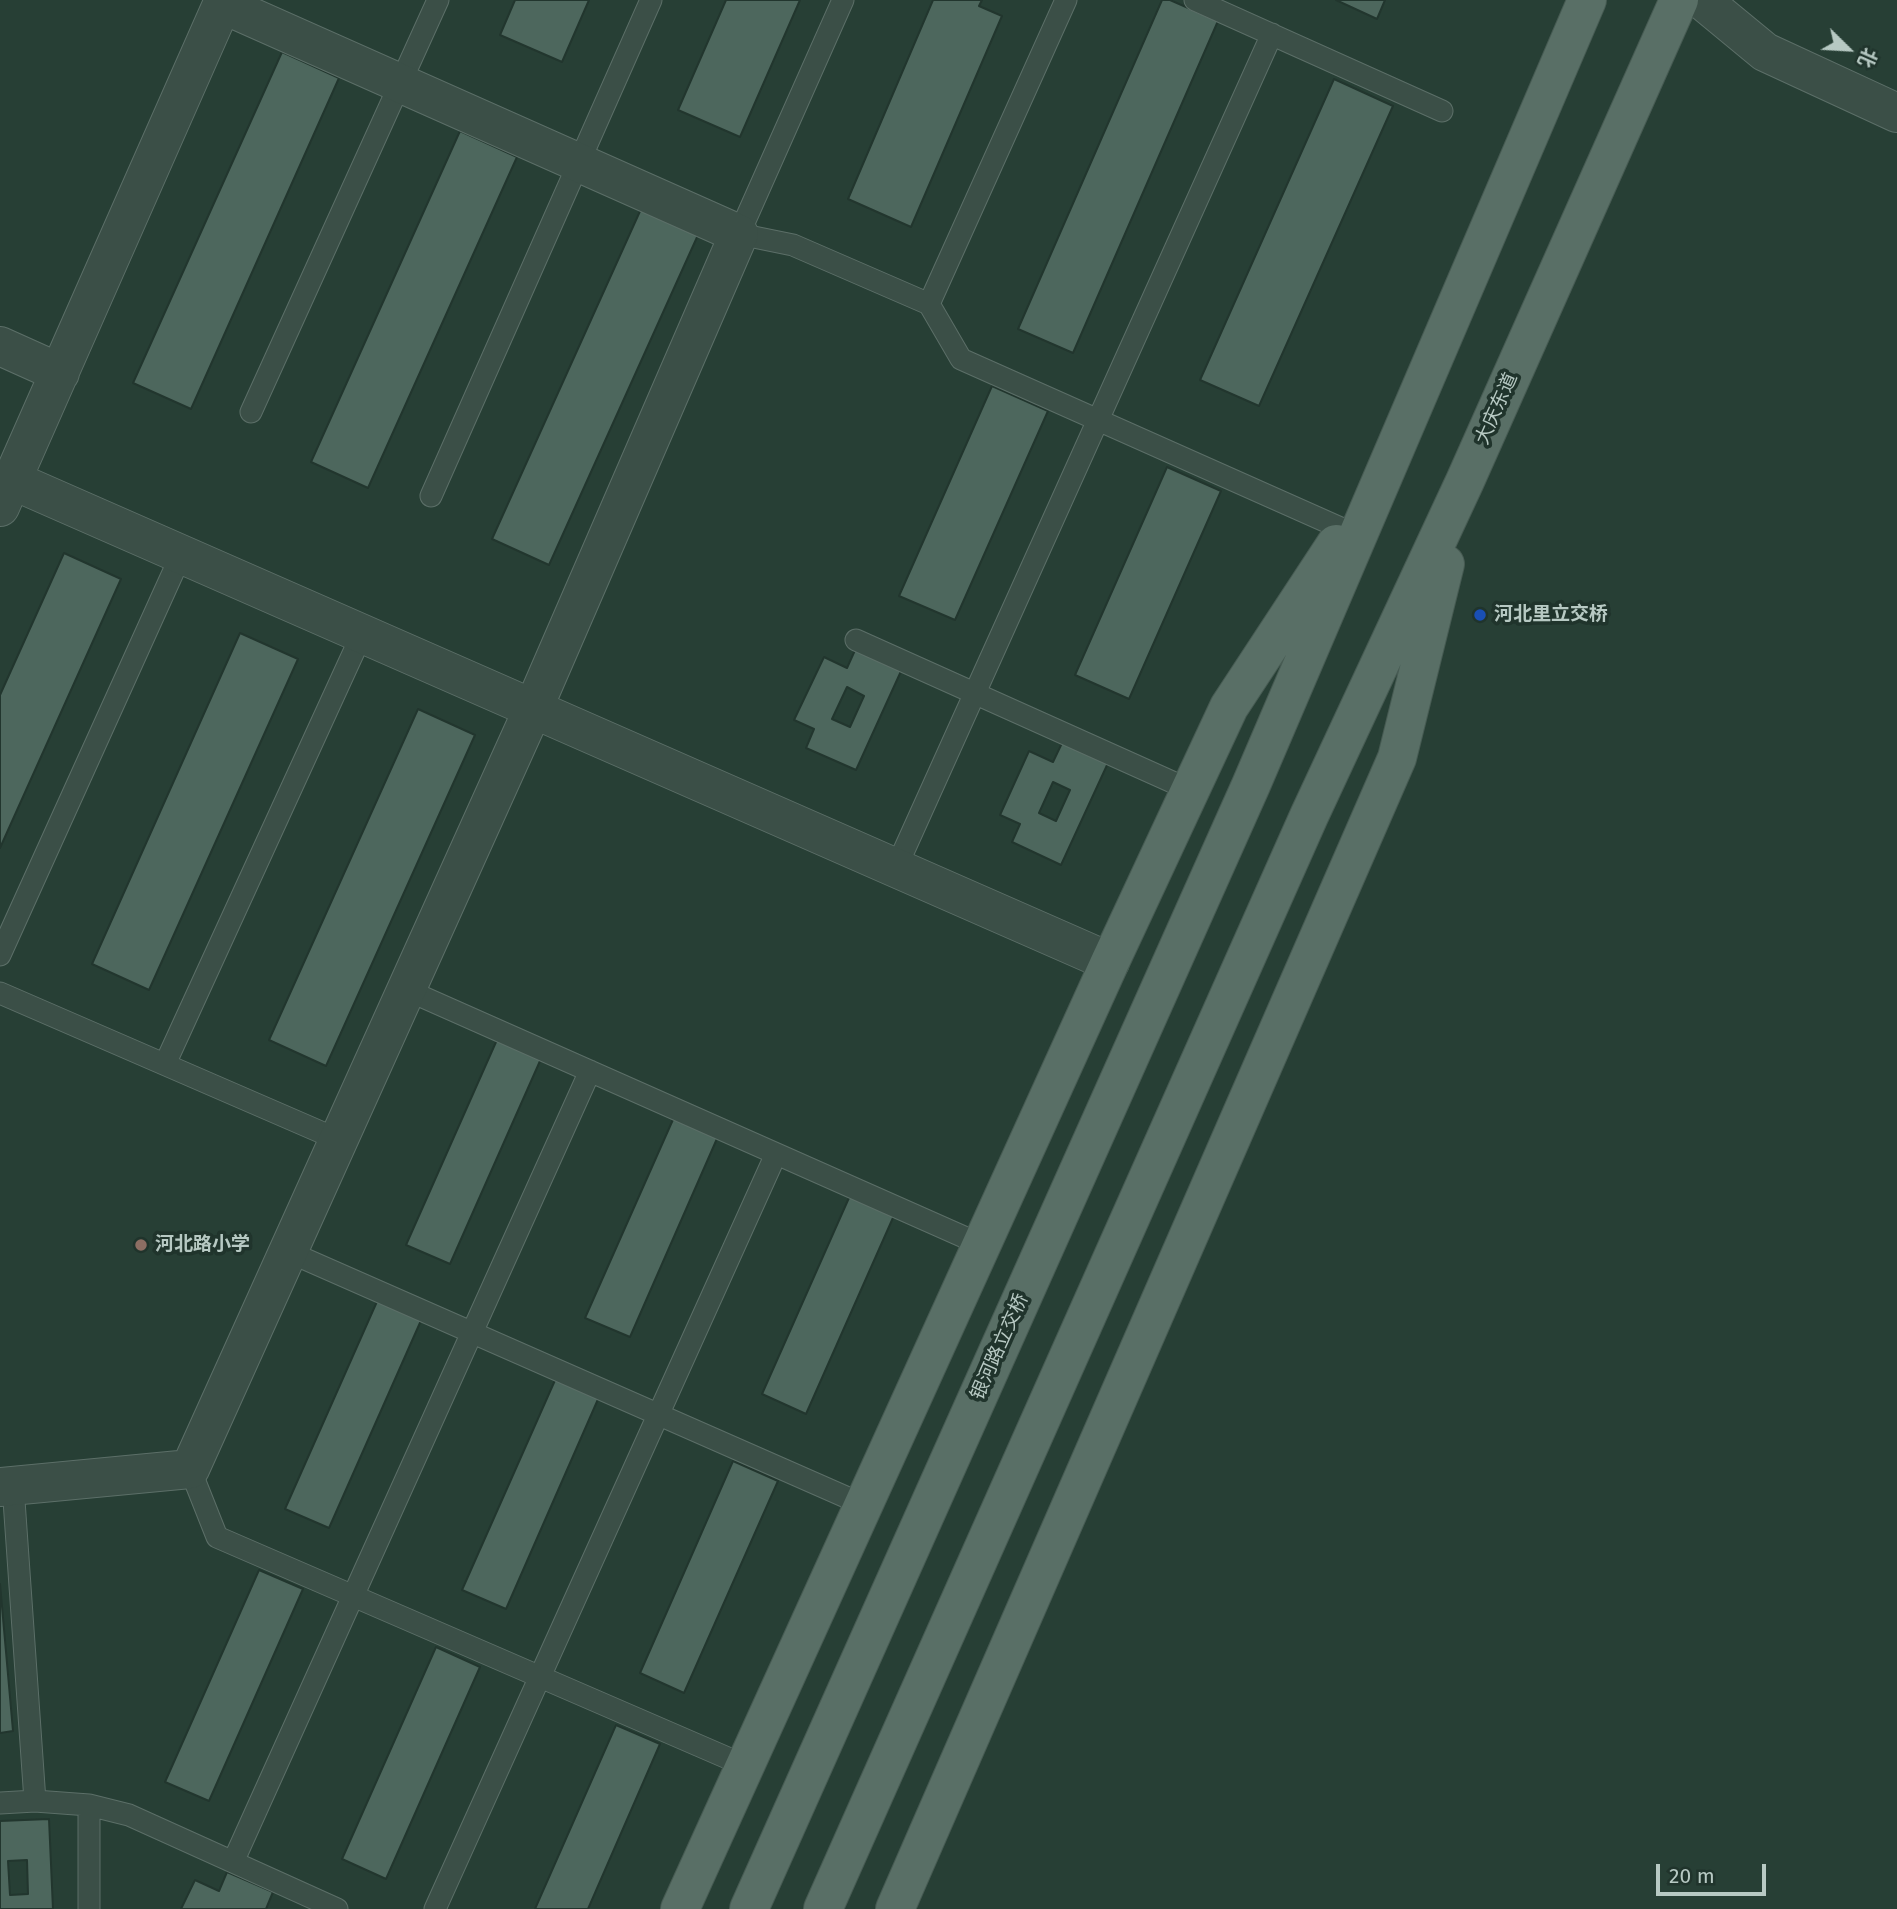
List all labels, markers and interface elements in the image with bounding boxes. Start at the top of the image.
north arrow [1813,14,1883,84]
text: 北 [1853,44,1882,71]
street label: 大庆东道 [1471,370,1523,448]
place label: 河北里立交桥 [1494,604,1608,626]
marker: 河北里立交桥 [1472,607,1488,623]
place label: 河北路小学 [155,1234,250,1256]
marker: 河北路小学 [133,1237,149,1253]
street label: 银河路立交桥 [966,1290,1034,1404]
scale bar [1659,1850,1769,1894]
text: 20 m [1669,1863,1715,1889]

